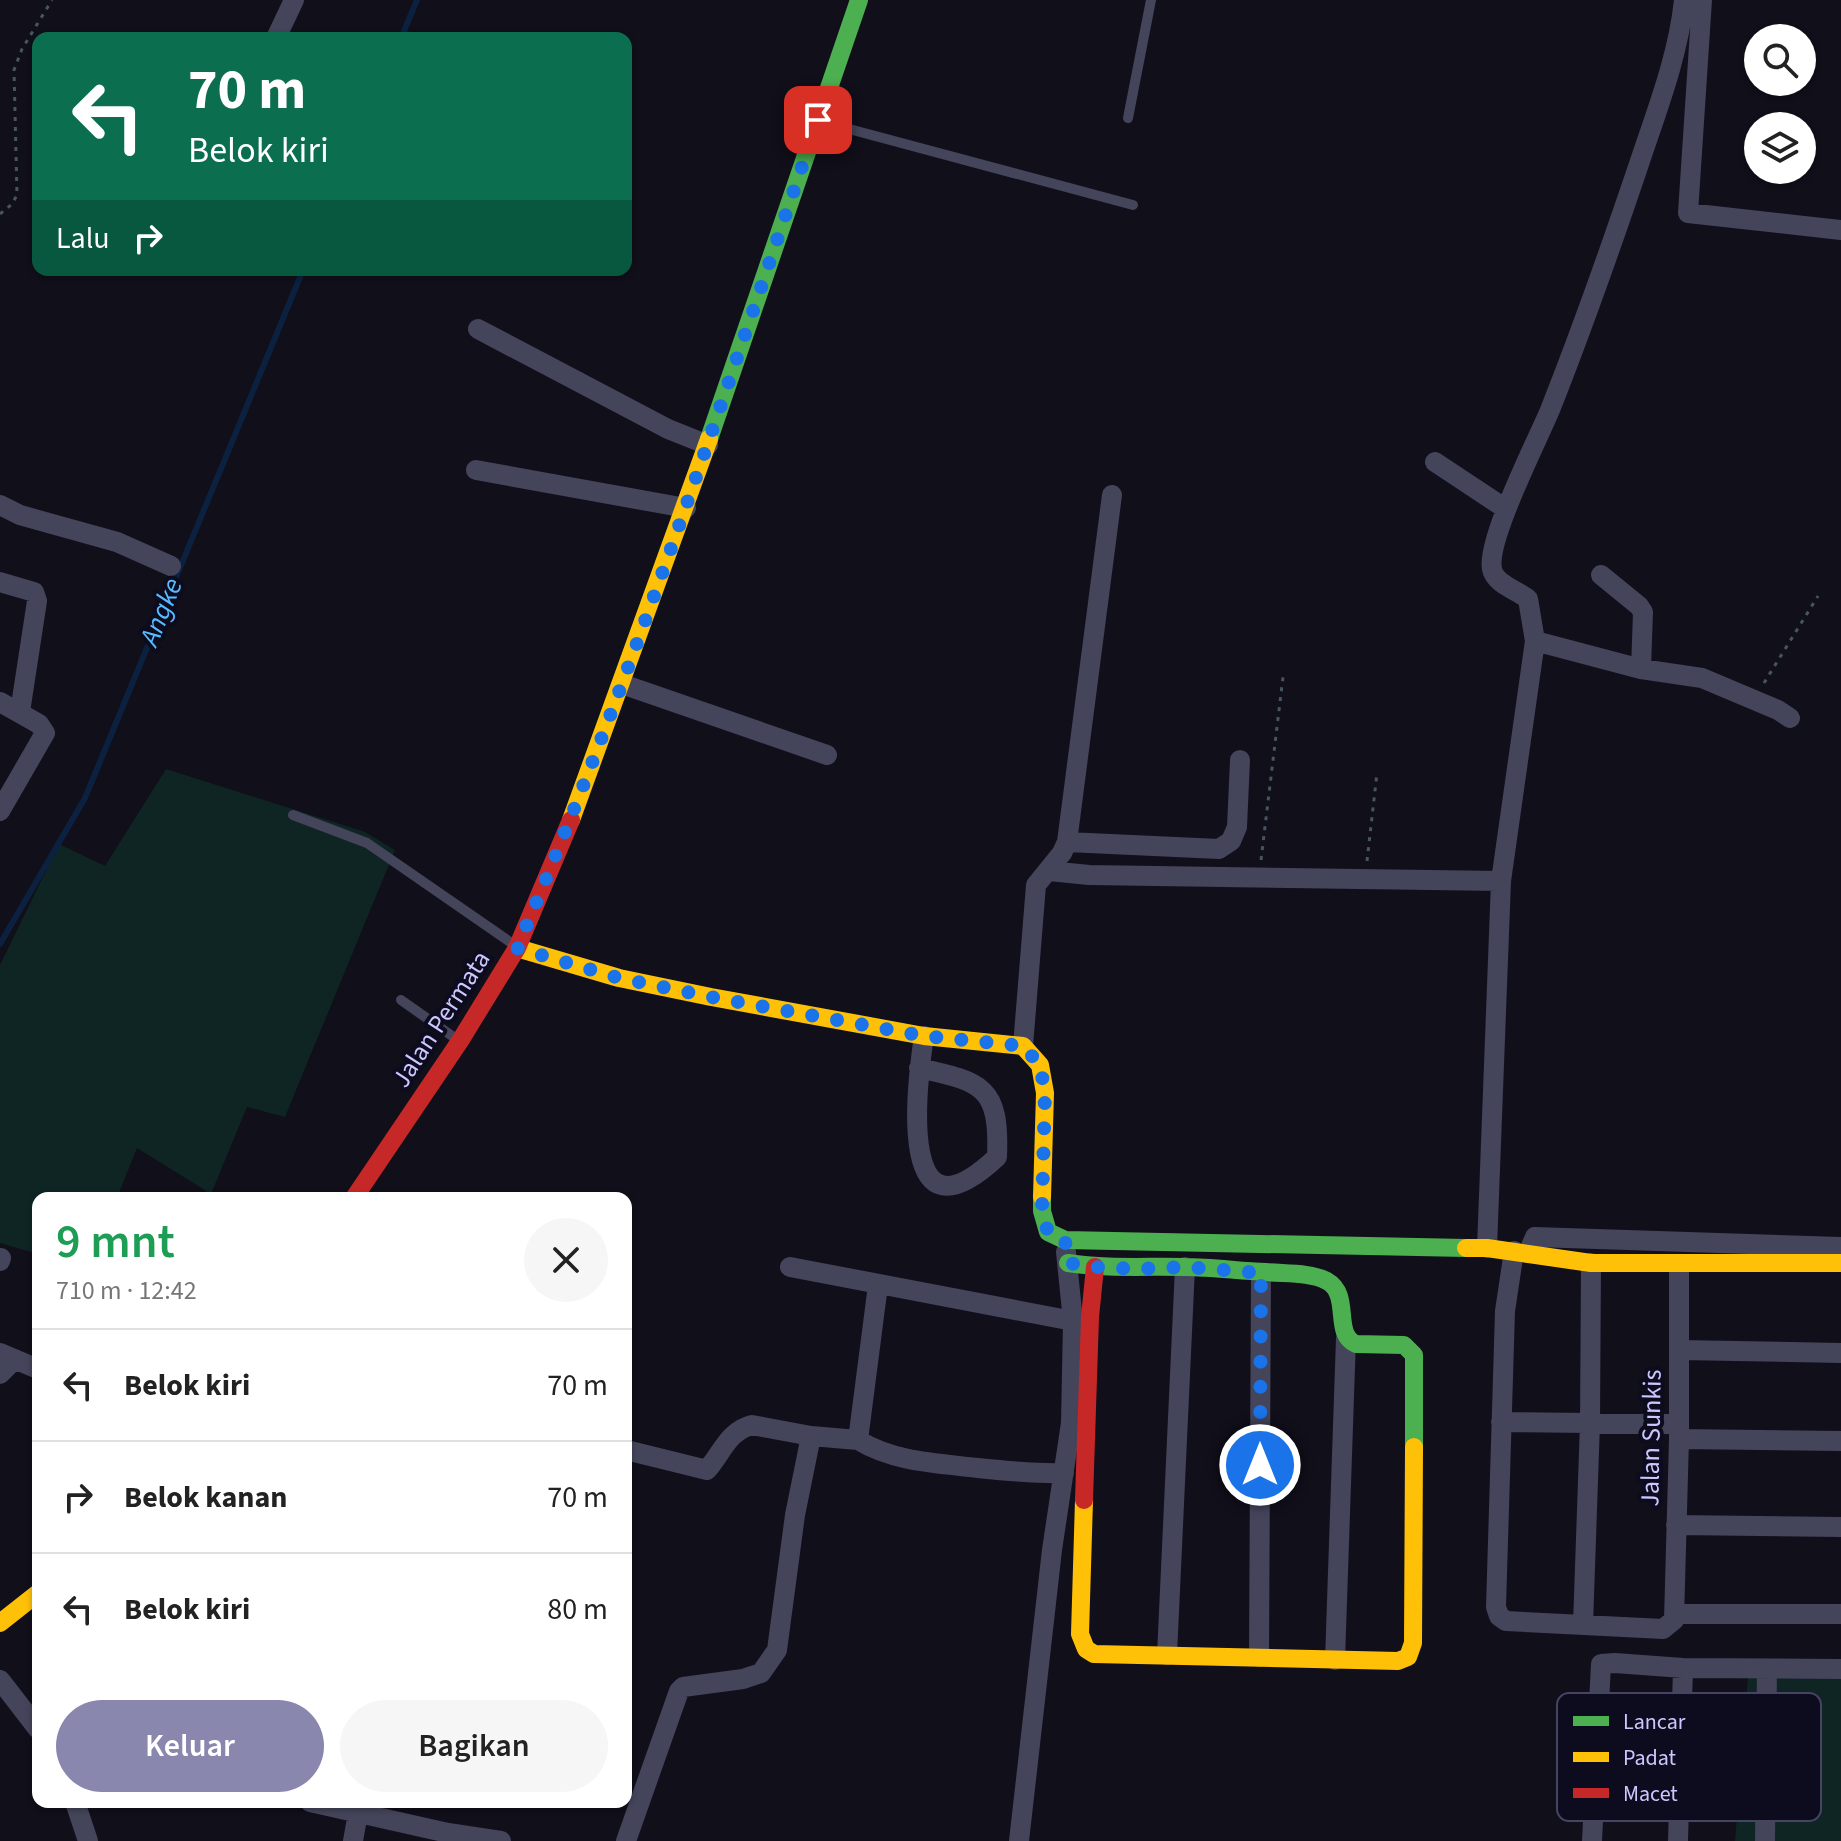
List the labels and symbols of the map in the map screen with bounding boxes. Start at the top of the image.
pin [784,86,852,154]
water label: Angke [129,572,193,654]
street label: Jalan Permata [383,943,499,1095]
street label: Jalan Sunkis [1631,1369,1671,1507]
position arrow [1218,1423,1302,1507]
legend [1557,1693,1821,1821]
text: Lancar [1623,1706,1686,1738]
text: Padat [1623,1742,1677,1774]
text: Macet [1623,1778,1678,1810]

